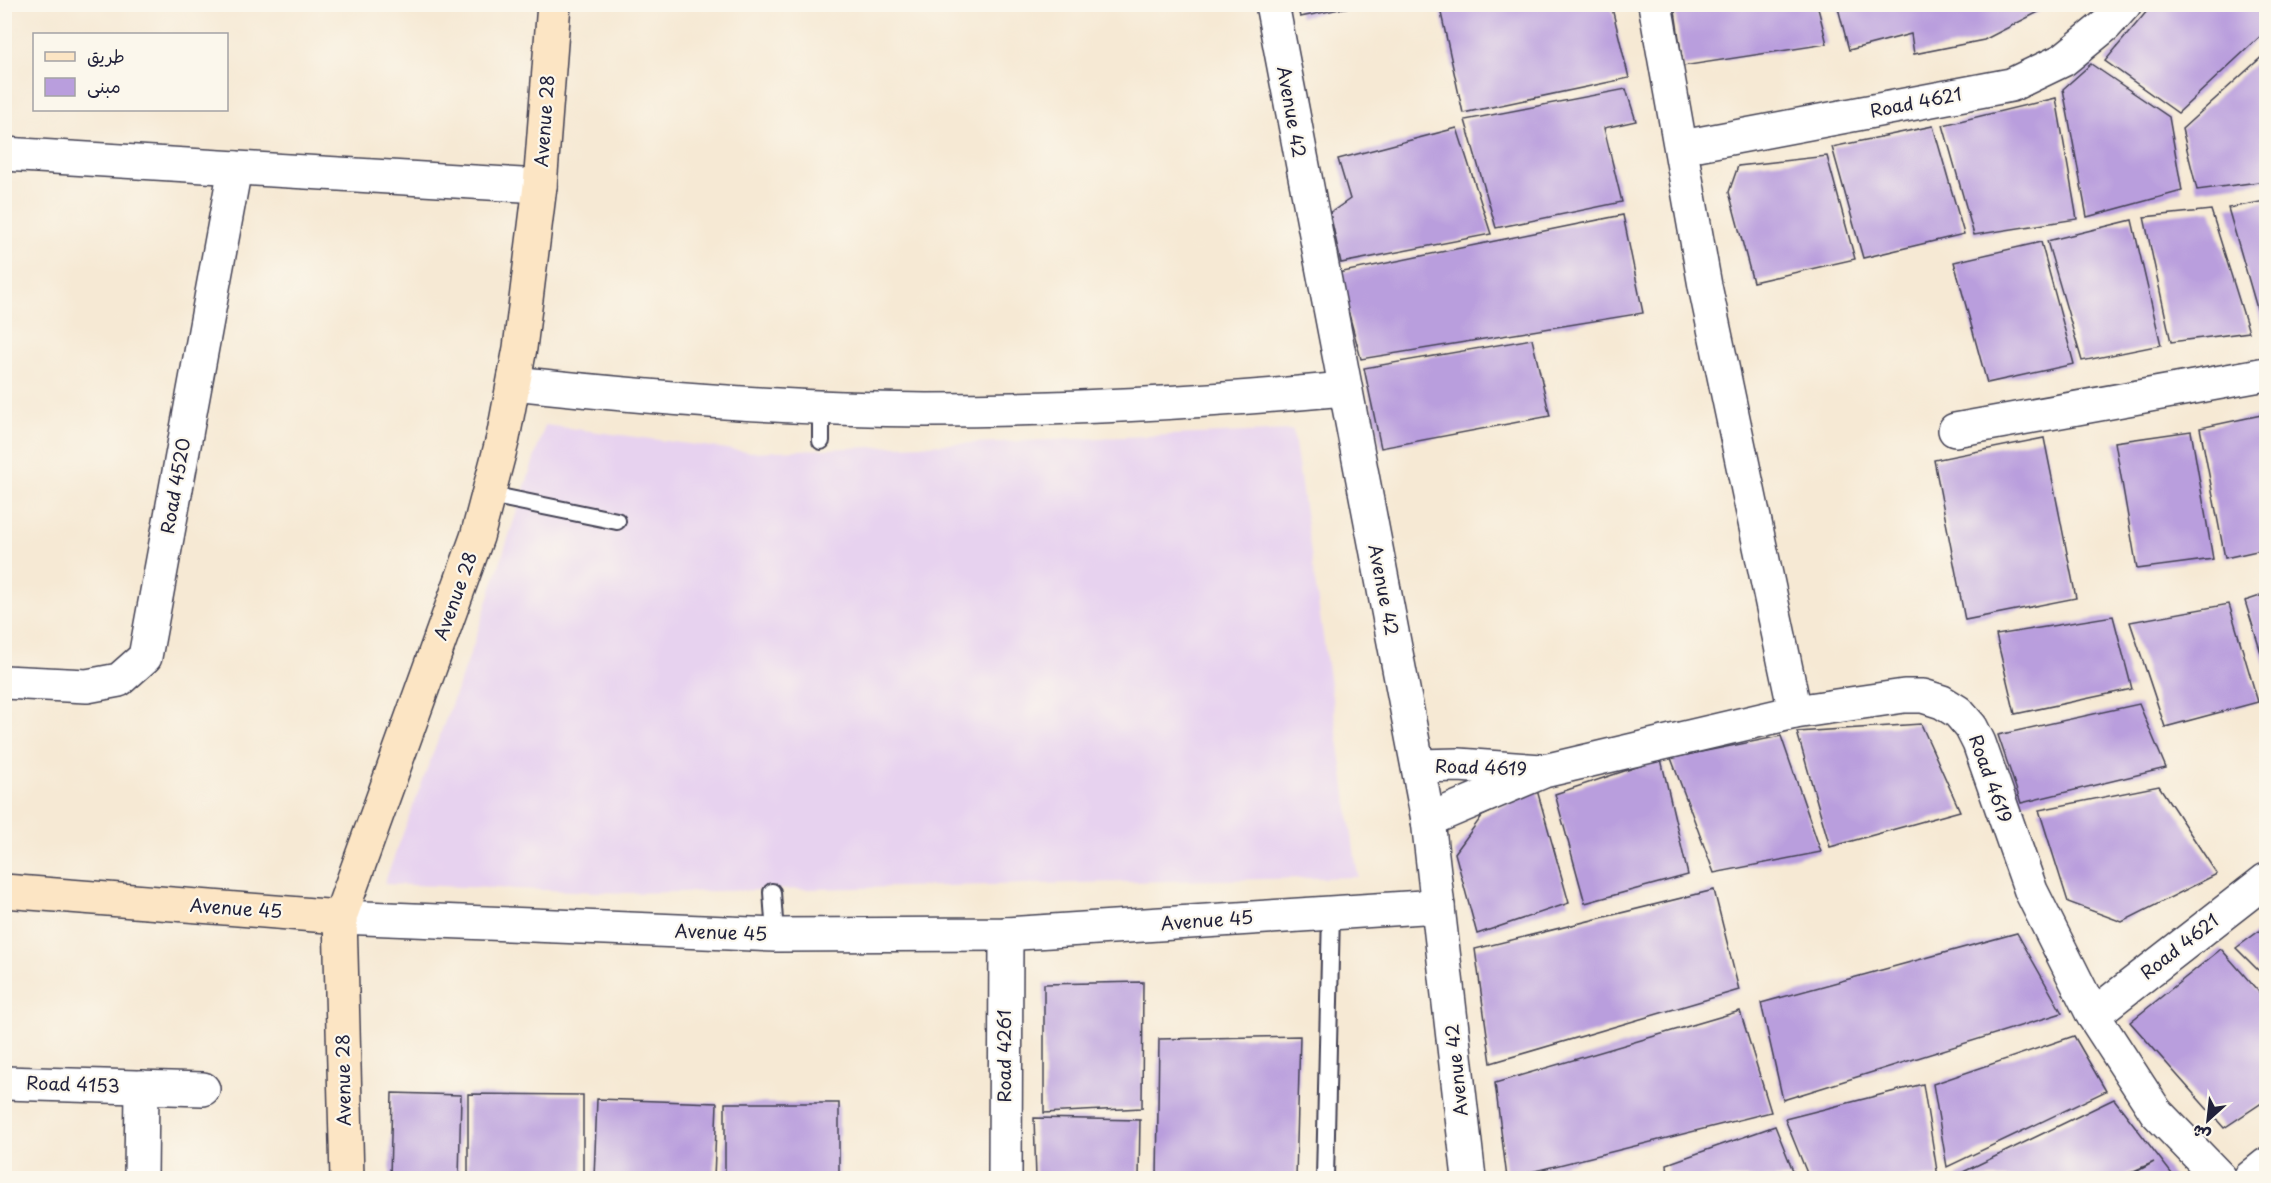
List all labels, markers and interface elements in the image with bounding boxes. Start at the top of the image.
legend [33,33,228,111]
text: طريق [87,42,125,69]
street label: Avenue 42 [1271,64,1314,160]
text: مبنى [87,72,121,99]
street label: Avenue 28 [527,74,560,168]
street label: Road 4621 [1867,79,1964,124]
street label: Road 4520 [153,436,196,536]
street label: Avenue 42 [1362,542,1407,638]
street label: Avenue 28 [426,547,483,643]
street label: Road 4619 [1963,731,2020,826]
street label: Road 4619 [1435,751,1527,782]
street label: Avenue 45 [189,891,283,924]
street label: Avenue 45 [1160,903,1254,936]
street label: Road 4621 [2134,906,2224,985]
street label: Avenue 45 [674,916,768,947]
street label: Road 4261 [990,1010,1017,1102]
street label: Avenue 42 [1437,1023,1474,1118]
street label: Avenue 28 [328,1034,357,1126]
street label: Road 4153 [26,1068,120,1099]
north arrow [2178,1090,2238,1150]
text: ش [2187,1120,2214,1149]

